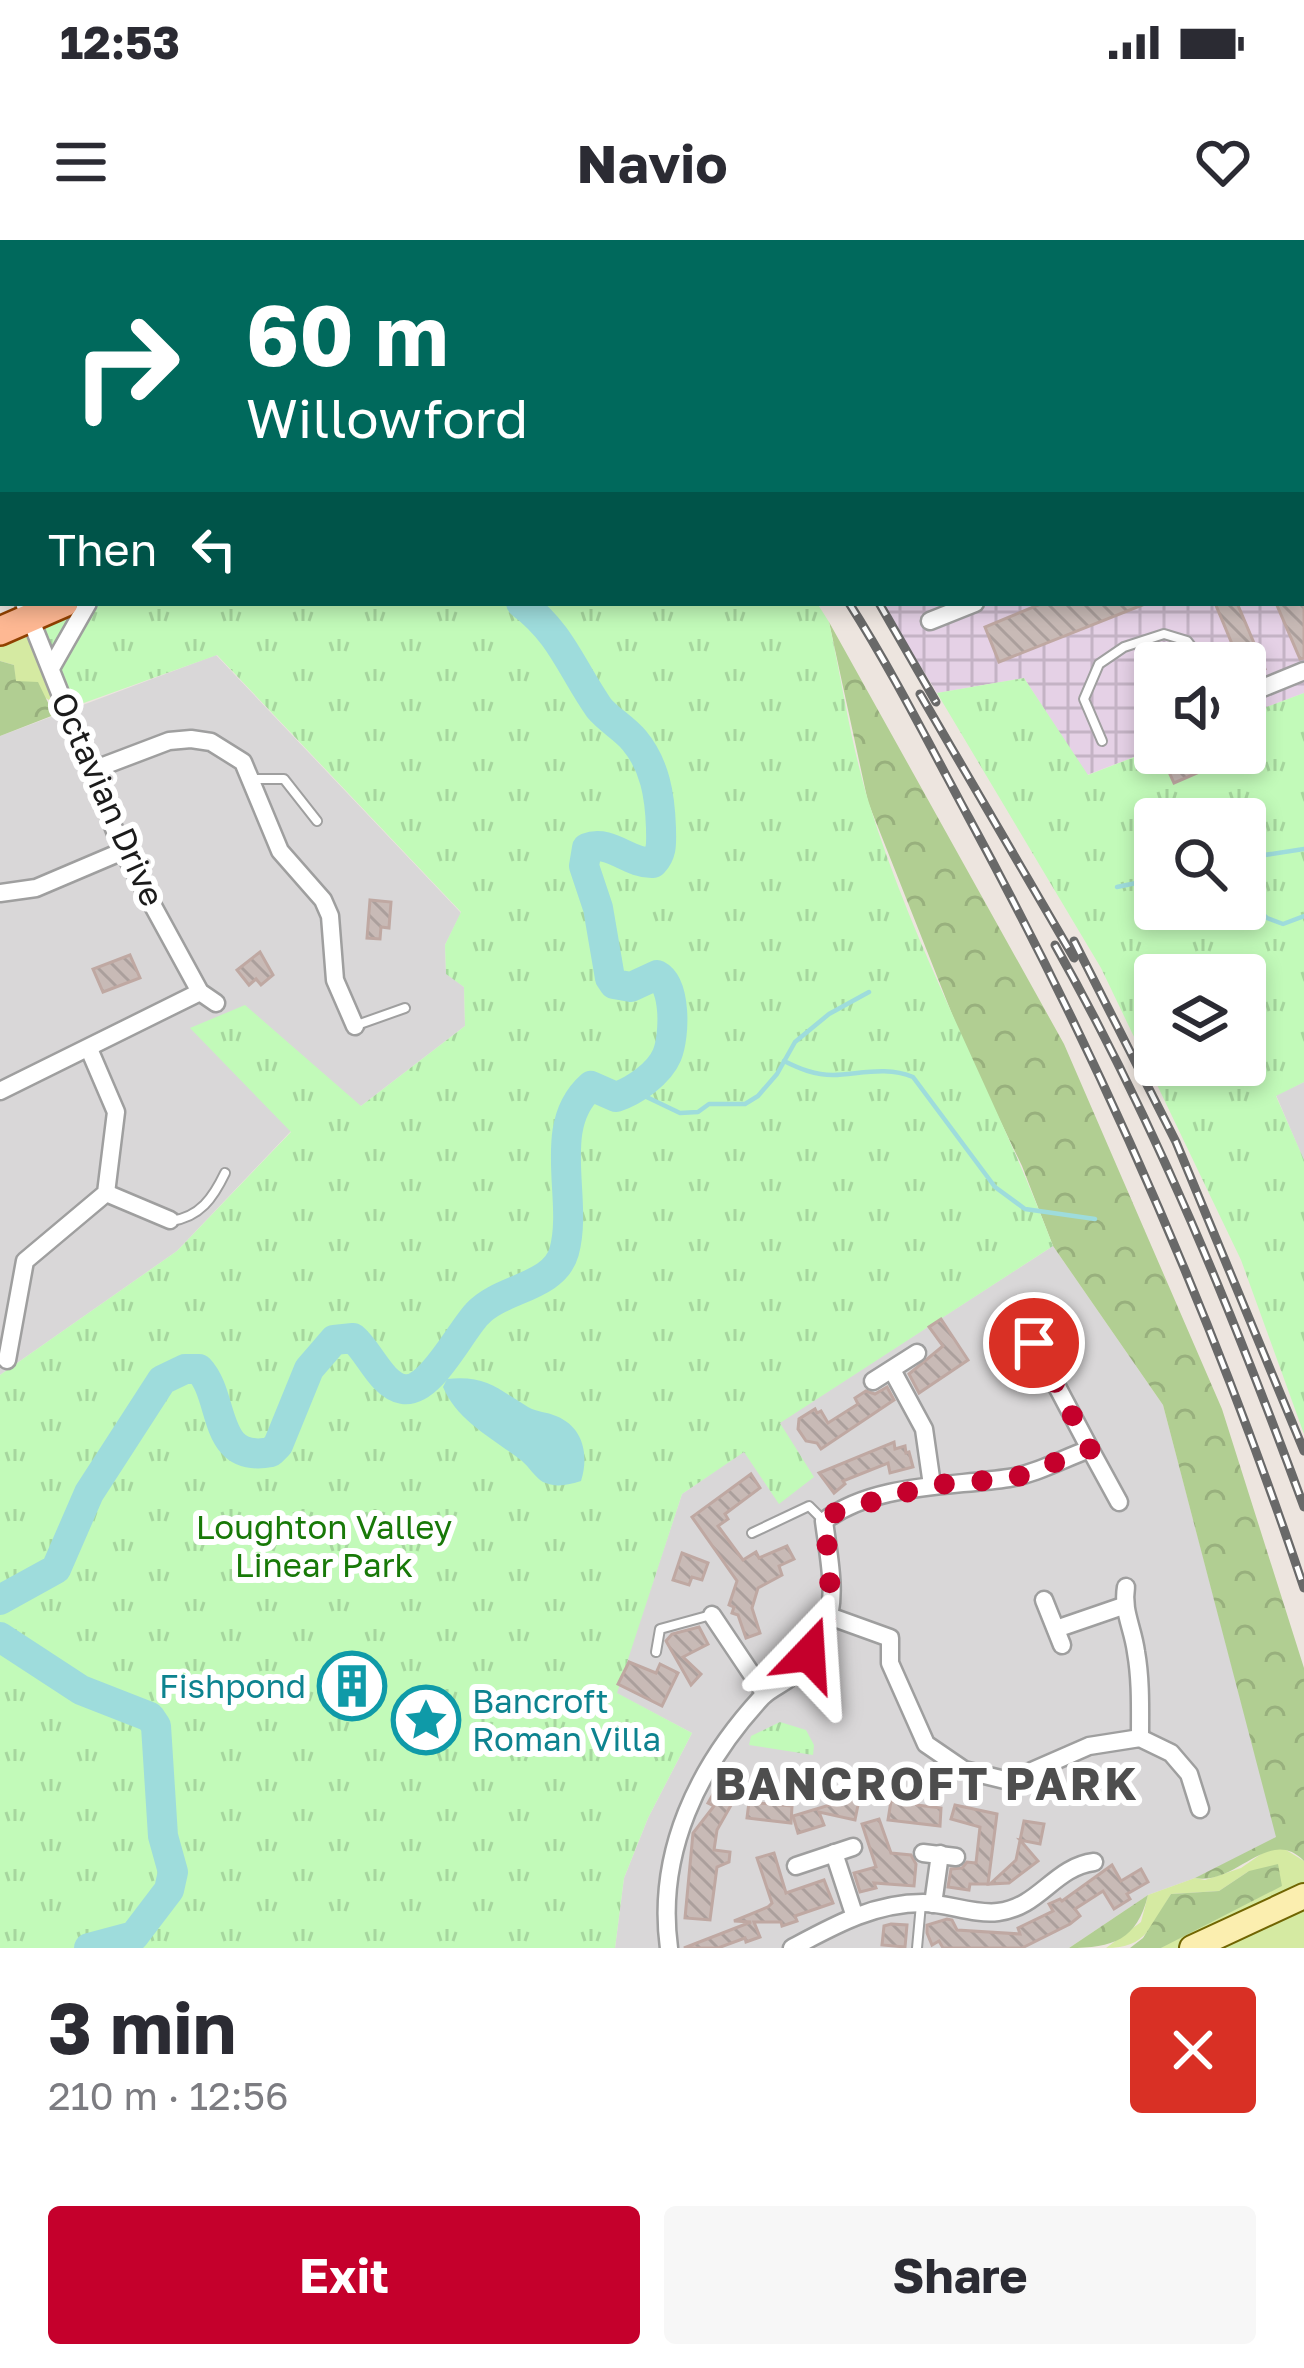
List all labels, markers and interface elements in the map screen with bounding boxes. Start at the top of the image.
text: 12:53 [60,15,180,69]
icon: menu [48,129,114,195]
icon: heart [1190,129,1256,195]
text: Navio [576,130,728,195]
text: 60 m [246,284,448,384]
icon: right [48,288,204,444]
text: Willowford [246,385,528,450]
icon: left [181,516,247,582]
text: Then [48,522,157,576]
map controls [1134,642,1266,1086]
button: sound [1134,642,1266,774]
street label: Octavian Drive [44,686,173,912]
button: search [1134,798,1266,930]
button: layers [1134,954,1266,1086]
pin [983,1292,1085,1394]
icon: arrive [1001,1310,1067,1376]
park label: Loughton Valley Linear Park [196,1507,452,1584]
position arrow [746,1591,872,1717]
building icon: Fishpond [317,1651,387,1721]
place label: Fishpond [159,1666,306,1705]
place label: Bancroft Roman Villa [472,1681,661,1758]
place icon: Bancroft Roman Villa [391,1685,461,1755]
district label: BANCROFT PARK [714,1756,1140,1810]
text: 3 min [48,1983,236,2070]
button: close [1130,1987,1256,2113]
text: 210 m · 12:56 [48,2072,289,2119]
button: Exit [48,2206,640,2344]
button: Share [664,2206,1256,2344]

